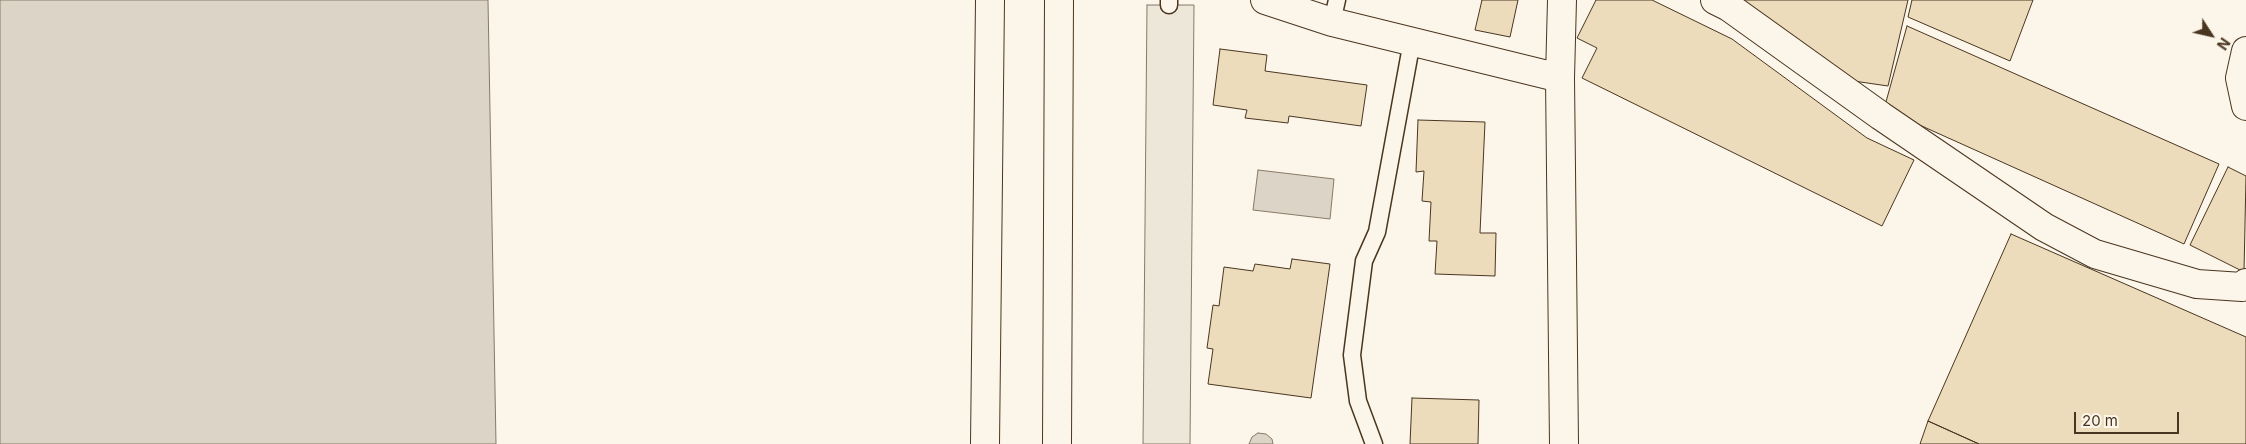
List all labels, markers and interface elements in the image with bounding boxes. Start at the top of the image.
north arrow [2186,10,2236,60]
text: N [2214,35,2234,53]
scale bar [2076,402,2181,434]
text: 20 m [2082,411,2118,430]

